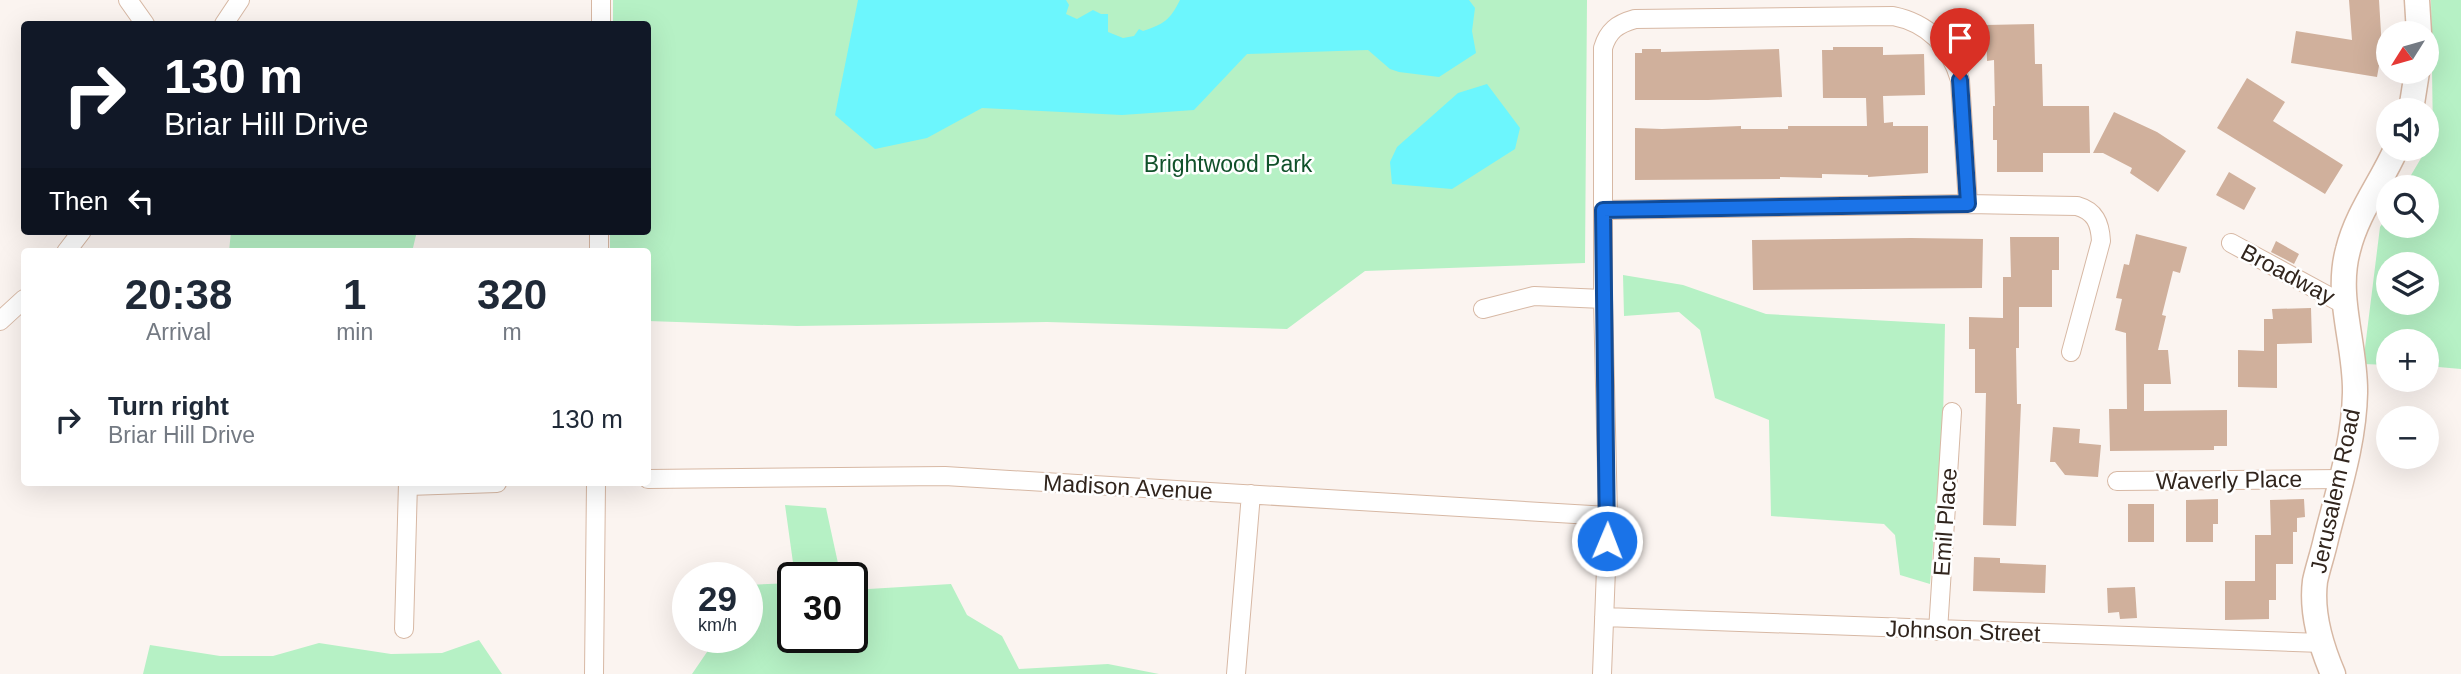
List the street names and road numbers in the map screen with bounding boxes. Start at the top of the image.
street label: Broadway [2237,239,2340,310]
street label: Jerusalem Road [2305,406,2365,576]
street label: Waverly Place [2156,466,2302,494]
street label: Emil Place [1928,467,1962,577]
street label: Madison Avenue [1043,470,1213,504]
street label: Johnson Street [1885,615,2041,647]

